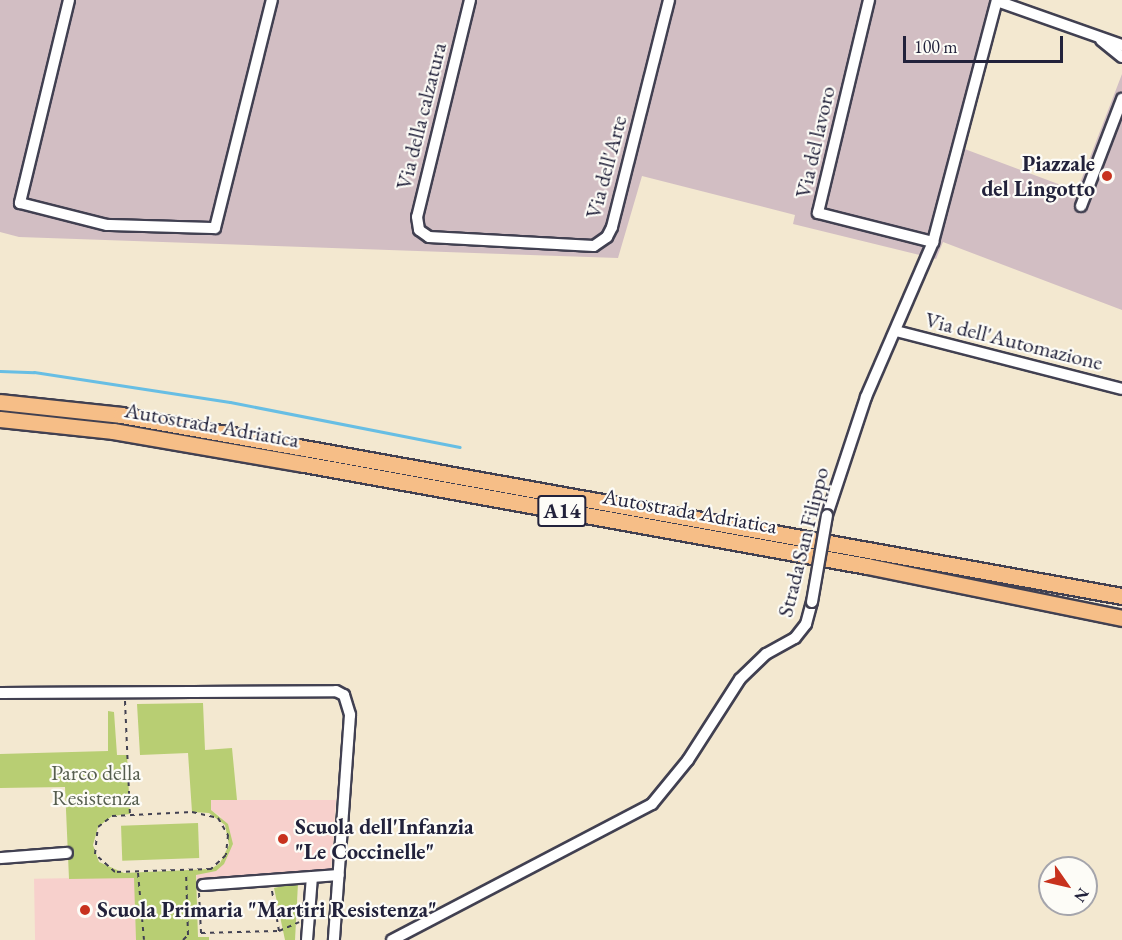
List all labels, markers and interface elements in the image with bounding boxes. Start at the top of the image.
scale bar [906,24,1066,62]
text: 100 m [914,35,958,58]
street label: Via della calzatura [390,40,452,192]
street label: Via del lavoro [789,83,841,201]
street label: Via dell'Arte [580,113,632,221]
place label: Piazzale del Lingotto [981,150,1095,202]
marker: Piazzale del Lingotto [1100,169,1114,183]
street label: Via dell'Automazione [922,306,1106,376]
street label: Autostrada Adriatica [123,397,301,453]
street label: Strada San Filippo [772,464,834,620]
street label: Autostrada Adriatica [601,483,779,539]
road number: A14 [536,493,588,529]
park label: Parco della Resistenza [51,759,141,810]
place label: Scuola dell'Infanzia "Le Coccinelle" [295,813,474,864]
marker: Scuola dell'Infanzia "Le Coccinelle" [276,832,290,846]
north arrow [1038,856,1098,916]
text: N [1069,884,1094,906]
place label: Scuola Primaria "Martiri Resistenza" [97,897,437,923]
marker: Scuola Primaria "Martiri Resistenza" [78,903,92,917]

